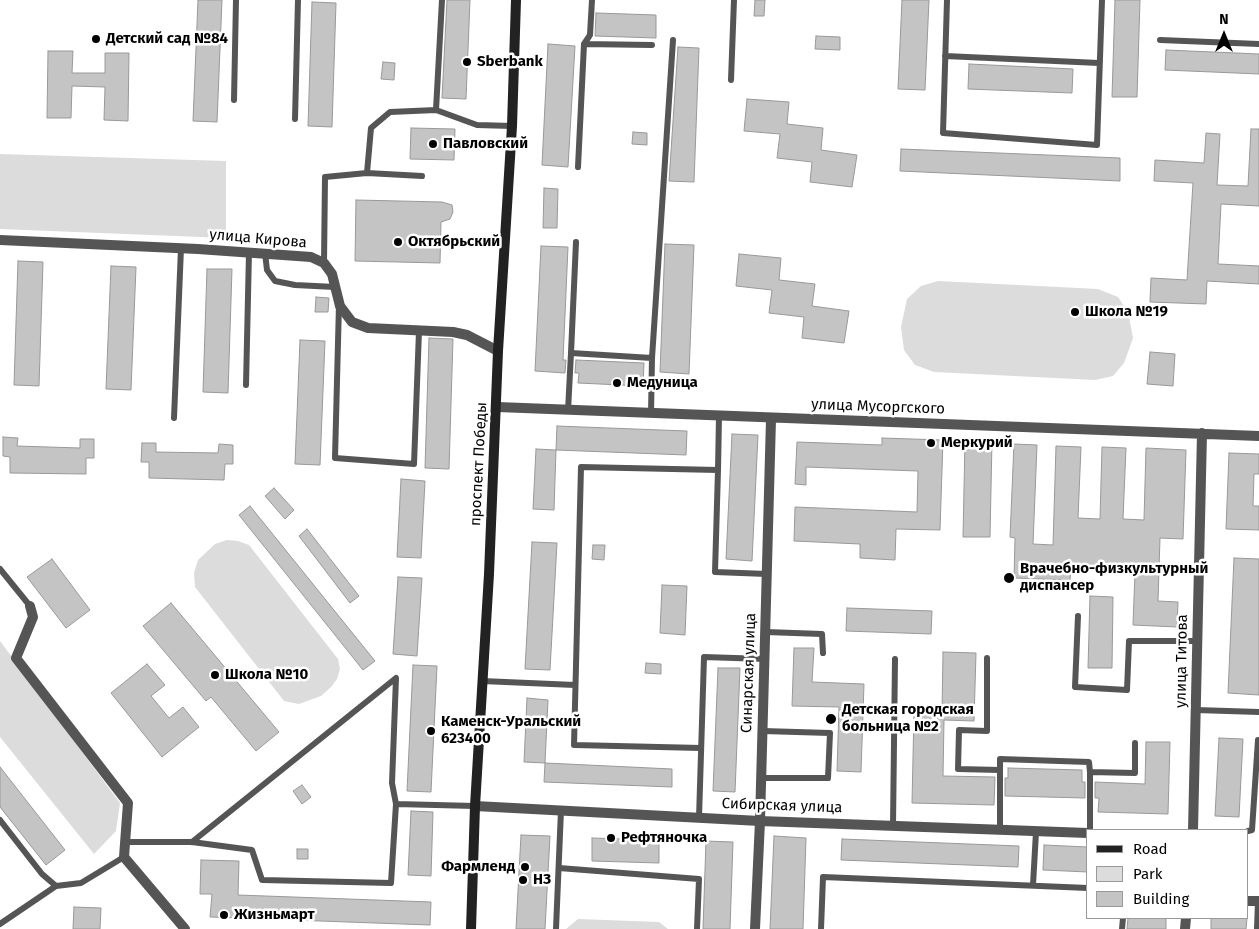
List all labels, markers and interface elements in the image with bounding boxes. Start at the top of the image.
north arrow [1199,10,1249,60]
text: N [1219,11,1229,28]
place label: Детский сад №84 [106,30,228,48]
marker: Детский сад №84 [90,33,102,45]
place label: Sberbank [477,53,543,71]
marker: Sberbank [461,56,473,68]
place label: Павловский [443,135,528,153]
marker: Павловский [427,138,439,150]
street label: улица Кирова [209,226,307,252]
place label: Октябрьский [408,233,500,251]
marker: Октябрьский [392,236,404,248]
place label: Школа №19 [1085,303,1168,321]
marker: Школа №19 [1069,306,1081,318]
place label: Медуница [627,374,698,392]
marker: Медуница [611,377,623,389]
street label: улица Мусоргского [811,396,945,418]
street label: проспект Победы [467,402,491,526]
place label: Меркурий [941,434,1013,452]
marker: Меркурий [925,437,937,449]
place label: Врачебно-физкультурный диспансер [1020,560,1208,595]
marker: Врачебно-физкультурный диспансер [1002,571,1016,585]
street label: Синарская улица [738,613,760,733]
street label: улица Титова [1172,614,1192,708]
place label: Школа №10 [225,666,308,684]
marker: Школа №10 [209,669,221,681]
place label: Детская городская больница №2 [842,701,974,736]
marker: Детская городская больница №2 [824,712,838,726]
place label: Каменск-Уральский 623400 [441,713,581,748]
marker: Каменск-Уральский 623400 [425,725,437,737]
street label: Сибирская улица [721,795,843,817]
place label: Рефтяночка [621,829,707,847]
legend [1086,829,1249,919]
marker: Рефтяночка [605,832,617,844]
text: Road [1133,840,1168,858]
place label: Фармленд [441,858,515,876]
marker: Фармленд [519,861,531,873]
text: Park [1133,865,1163,883]
place label: НЗ [533,871,551,889]
marker: НЗ [517,874,529,886]
text: Building [1133,890,1189,908]
place label: Жизньмарт [234,906,314,924]
marker: Жизньмарт [218,909,230,921]

